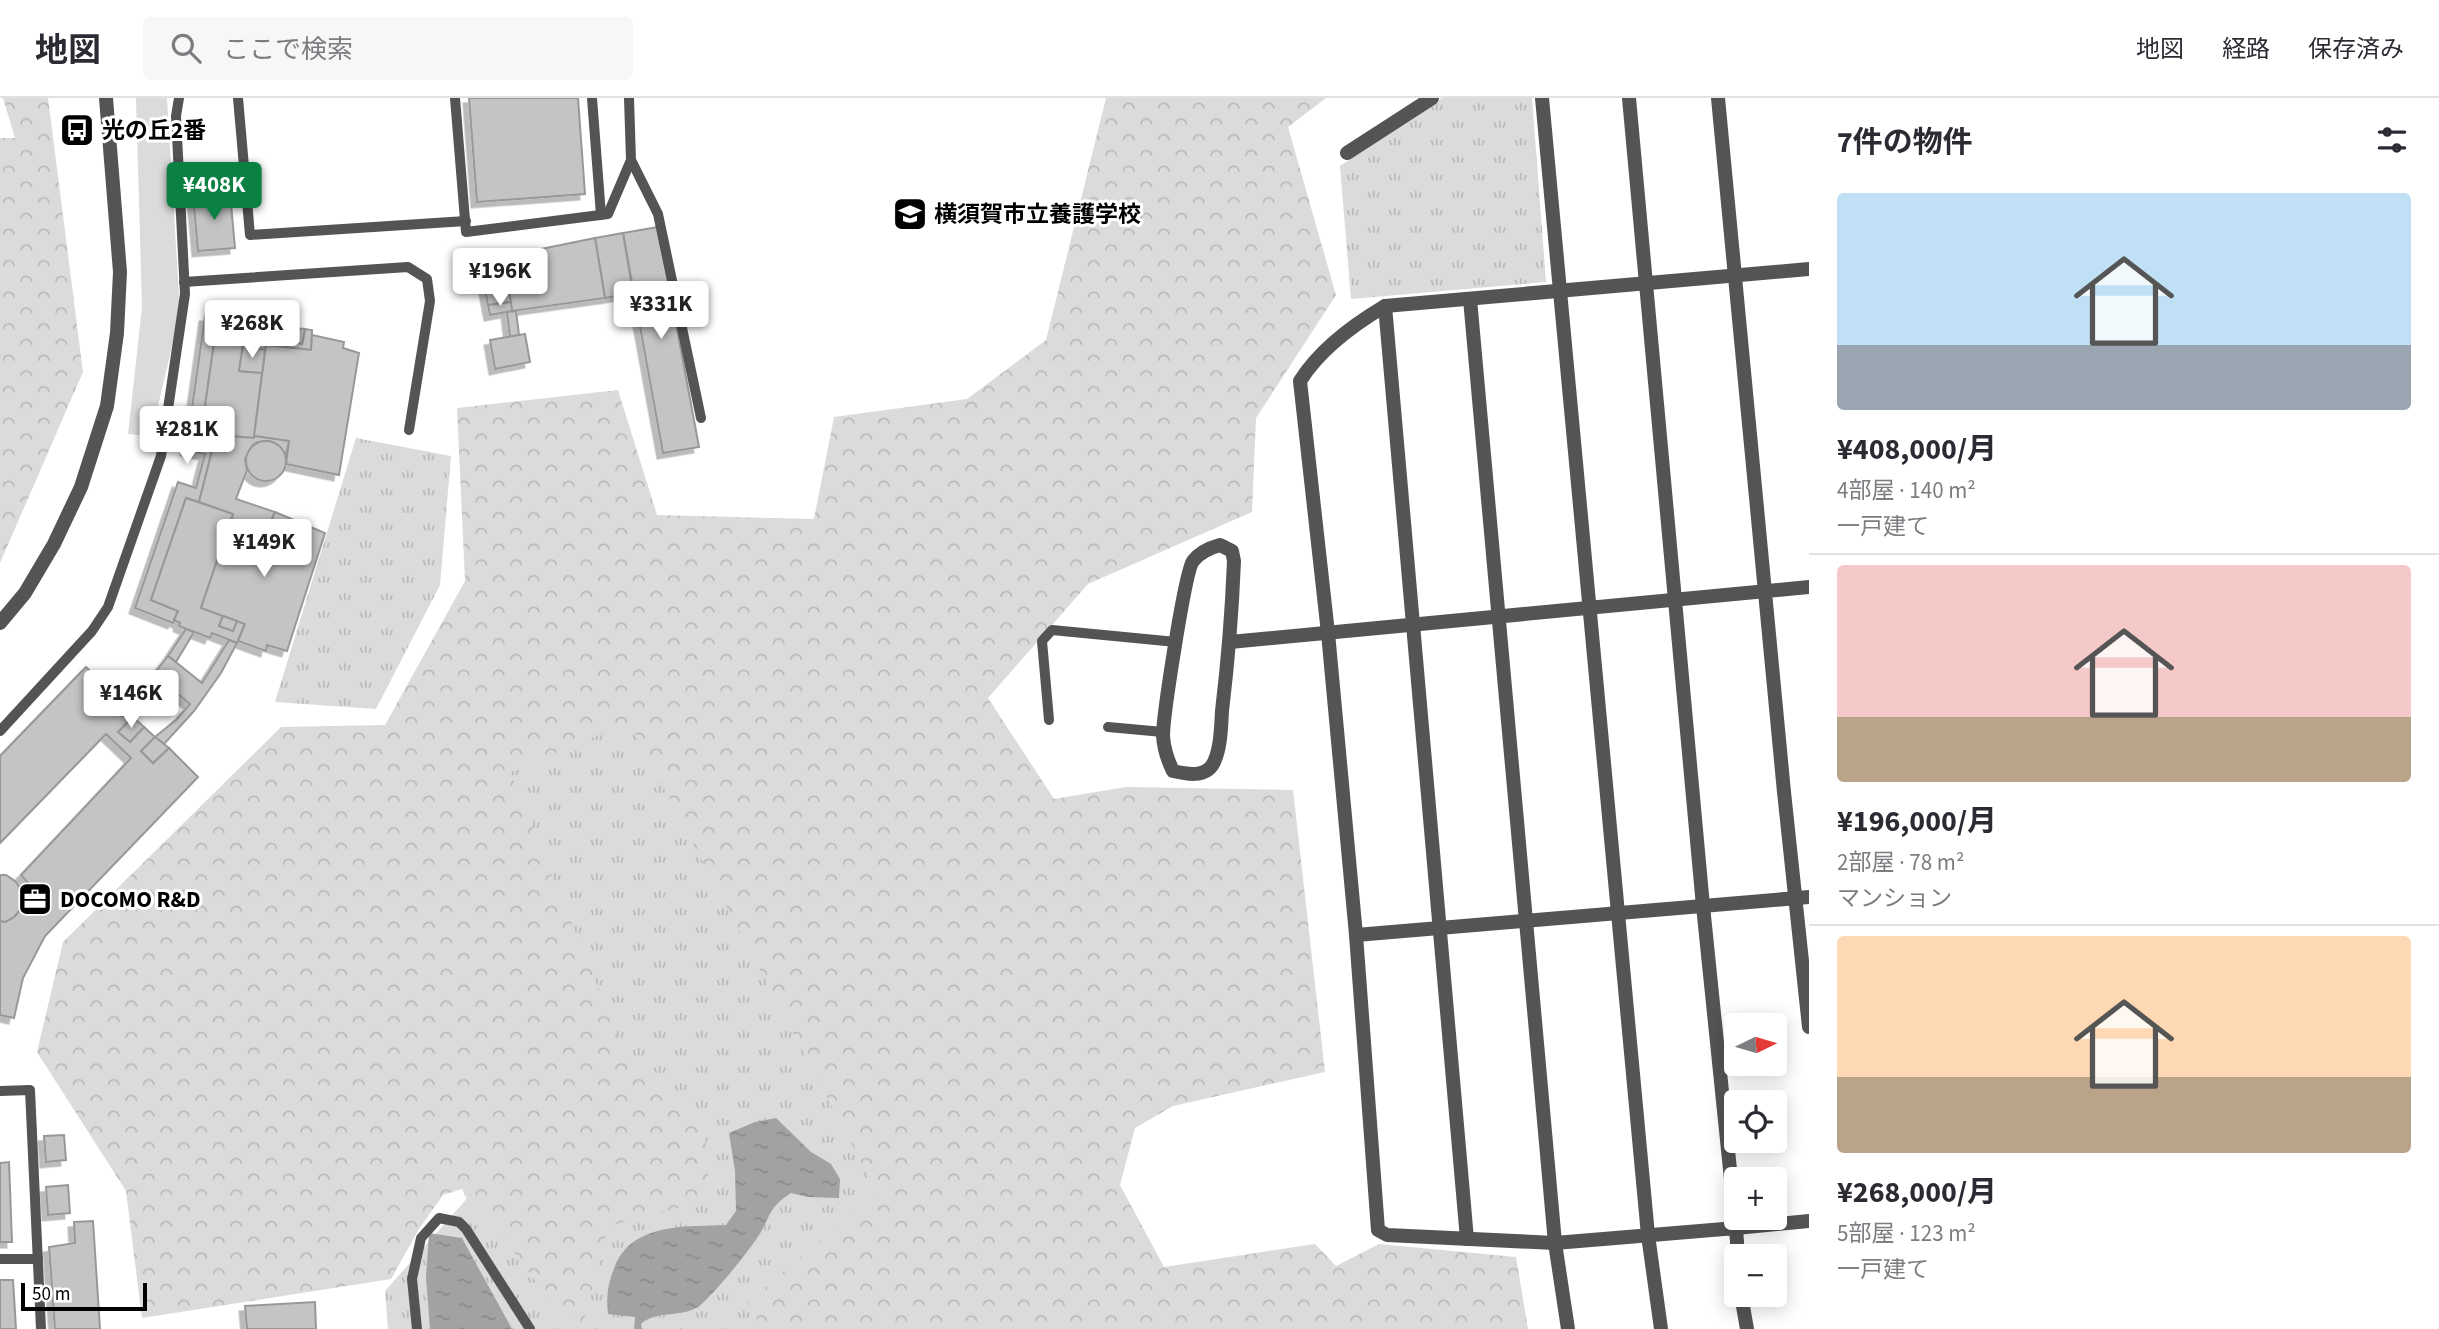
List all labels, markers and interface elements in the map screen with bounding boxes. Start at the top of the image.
search box [143,17,633,80]
text: 地図 [35,27,101,74]
icon: search [167,29,205,67]
text: ここで検索 [223,31,353,68]
text: 地図 [2136,32,2184,67]
text: 経路 [2222,32,2270,67]
text: 保存済み [2308,32,2404,67]
bus stop icon: 光の丘2番 [58,111,96,149]
place label: 光の丘2番 [102,114,206,147]
text: 7件の物件 [1837,121,1973,164]
icon: filters [2373,121,2411,159]
pin: ¥408K [165,162,263,222]
text: ¥408K [183,168,245,201]
school or university icon: 横須賀市立養護学校 [891,195,929,233]
place label: 横須賀市立養護学校 [934,198,1141,231]
icon: home [2061,238,2187,364]
pin: ¥196K [451,248,549,308]
text: ¥196K [469,254,531,287]
pin: ¥331K [612,282,710,341]
text: ¥331K [630,287,692,320]
pin: ¥268K [203,300,301,360]
text: ¥268K [221,306,283,339]
pin: ¥281K [138,406,236,466]
text: ¥281K [156,412,218,445]
text: ¥408,000/月 [1837,428,1997,471]
text: 4部屋 · 140 m² [1837,474,1976,507]
text: 一戸建て [1837,510,1929,543]
pin: ¥149K [215,519,313,579]
text: ¥149K [233,525,295,558]
icon: home [2061,610,2187,736]
pin: ¥146K [82,670,180,730]
text: ¥146K [100,676,162,709]
text: ¥196,000/月 [1837,800,1997,843]
text: 2部屋 · 78 m² [1837,846,1964,879]
office icon: DOCOMO R&D [16,880,54,918]
text: マンション [1837,882,1952,915]
place label: DOCOMO R&D [60,883,201,916]
icon: home [2061,981,2187,1107]
north arrow [1724,1013,1787,1076]
map controls [1724,1013,1787,1307]
button: locate [1724,1090,1787,1153]
button: + [1724,1167,1787,1230]
text: ¥268,000/月 [1837,1171,1997,1214]
text: 5部屋 · 123 m² [1837,1217,1976,1250]
button: − [1724,1244,1787,1307]
text: 一戸建て [1837,1253,1929,1286]
scale bar [21,1280,147,1312]
text: 50 m [32,1281,70,1308]

